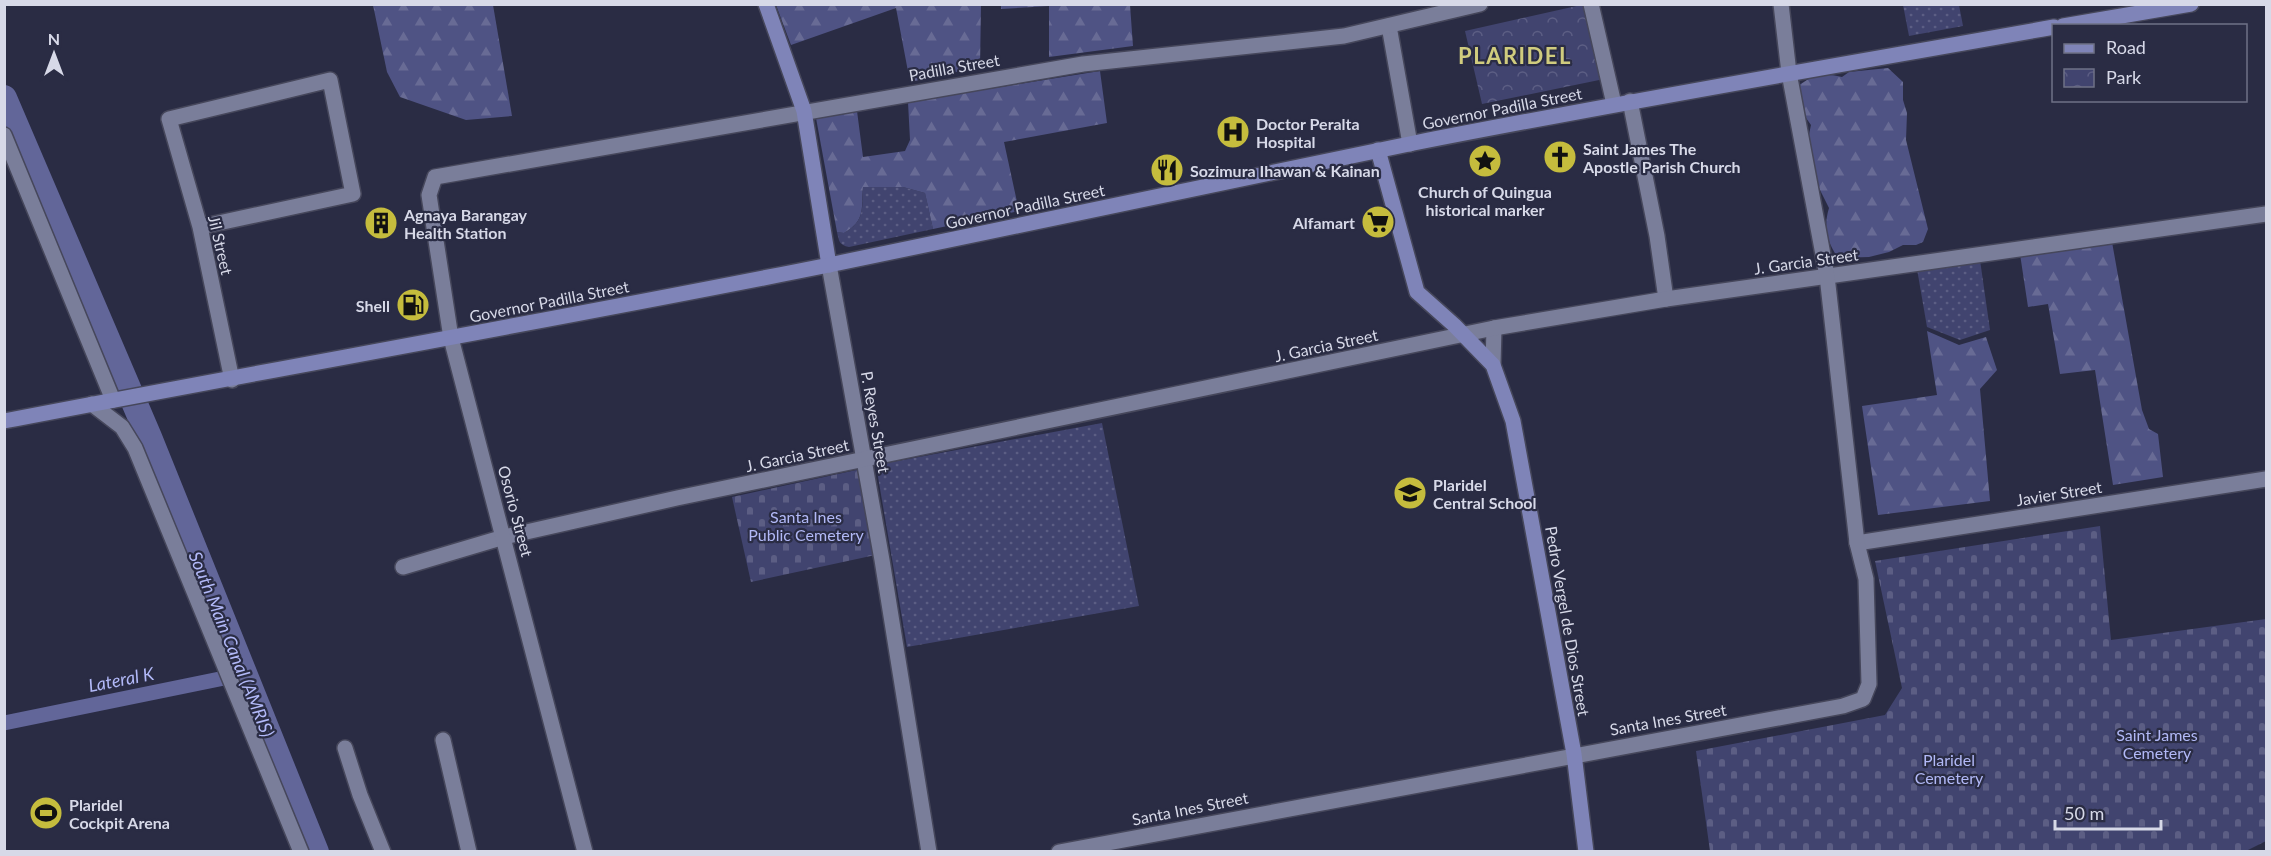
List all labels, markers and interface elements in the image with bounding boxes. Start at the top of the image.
north arrow [24,24,84,84]
legend [2052,24,2247,102]
text: N [48,29,60,48]
text: Road [2106,36,2146,58]
district label: PLARIDEL [1458,42,1572,69]
street label: Padilla Street [907,50,1001,84]
text: Park [2106,66,2142,88]
street label: Governor Padilla Street [1421,83,1584,133]
hospital icon: Doctor Peralta Hospital [1215,114,1251,150]
place label: Doctor Peralta Hospital [1256,114,1360,151]
church icon: Saint James The Apostle Parish Church [1542,139,1578,175]
place label: Saint James The Apostle Parish Church [1582,139,1741,176]
place icon: Church of Quingua historical marker [1467,143,1503,179]
restaurant icon: Sozimura Ihawan & Kainan [1149,152,1185,188]
place label: Sozimura Ihawan & Kainan [1190,161,1380,180]
street label: Governor Padilla Street [944,180,1107,232]
place label: Church of Quingua historical marker [1418,182,1552,219]
supermarket icon: Alfamart [1360,204,1396,240]
building icon: Agnaya Barangay Health Station [363,205,399,241]
place label: Agnaya Barangay Health Station [403,205,528,242]
street label: Jil Street [205,213,237,277]
place label: Alfamart [1292,213,1355,232]
street label: J. Garcia Street [1753,244,1860,278]
street label: Governor Padilla Street [468,276,631,326]
fuel station icon: Shell [395,287,431,323]
place label: Shell [356,296,390,315]
street label: J. Garcia Street [1273,325,1380,365]
street label: P. Reyes Street [858,370,894,475]
street label: J. Garcia Street [744,435,851,475]
street label: Osorio Street [495,463,537,559]
school or university icon: Plaridel Central School [1392,475,1428,511]
place label: Plaridel Central School [1433,475,1537,512]
street label: Javier Street [2015,477,2103,509]
park label: Santa Ines Public Cemetery [748,507,865,544]
street label: Pedro Vergel de Dios Street [1542,525,1594,718]
water label: South Main Canal (AMRIS) [185,548,279,740]
water label: Lateral K [86,662,157,696]
street label: Santa Ines Street [1608,699,1728,739]
park label: Saint James Cemetery [2116,725,2198,762]
park label: Plaridel Cemetery [1915,750,1984,787]
street label: Santa Ines Street [1130,787,1250,829]
scale bar [2055,793,2162,831]
sports icon: Plaridel Cockpit Arena [28,795,64,831]
place label: Plaridel Cockpit Arena [69,795,170,832]
text: 50 m [2064,802,2104,824]

